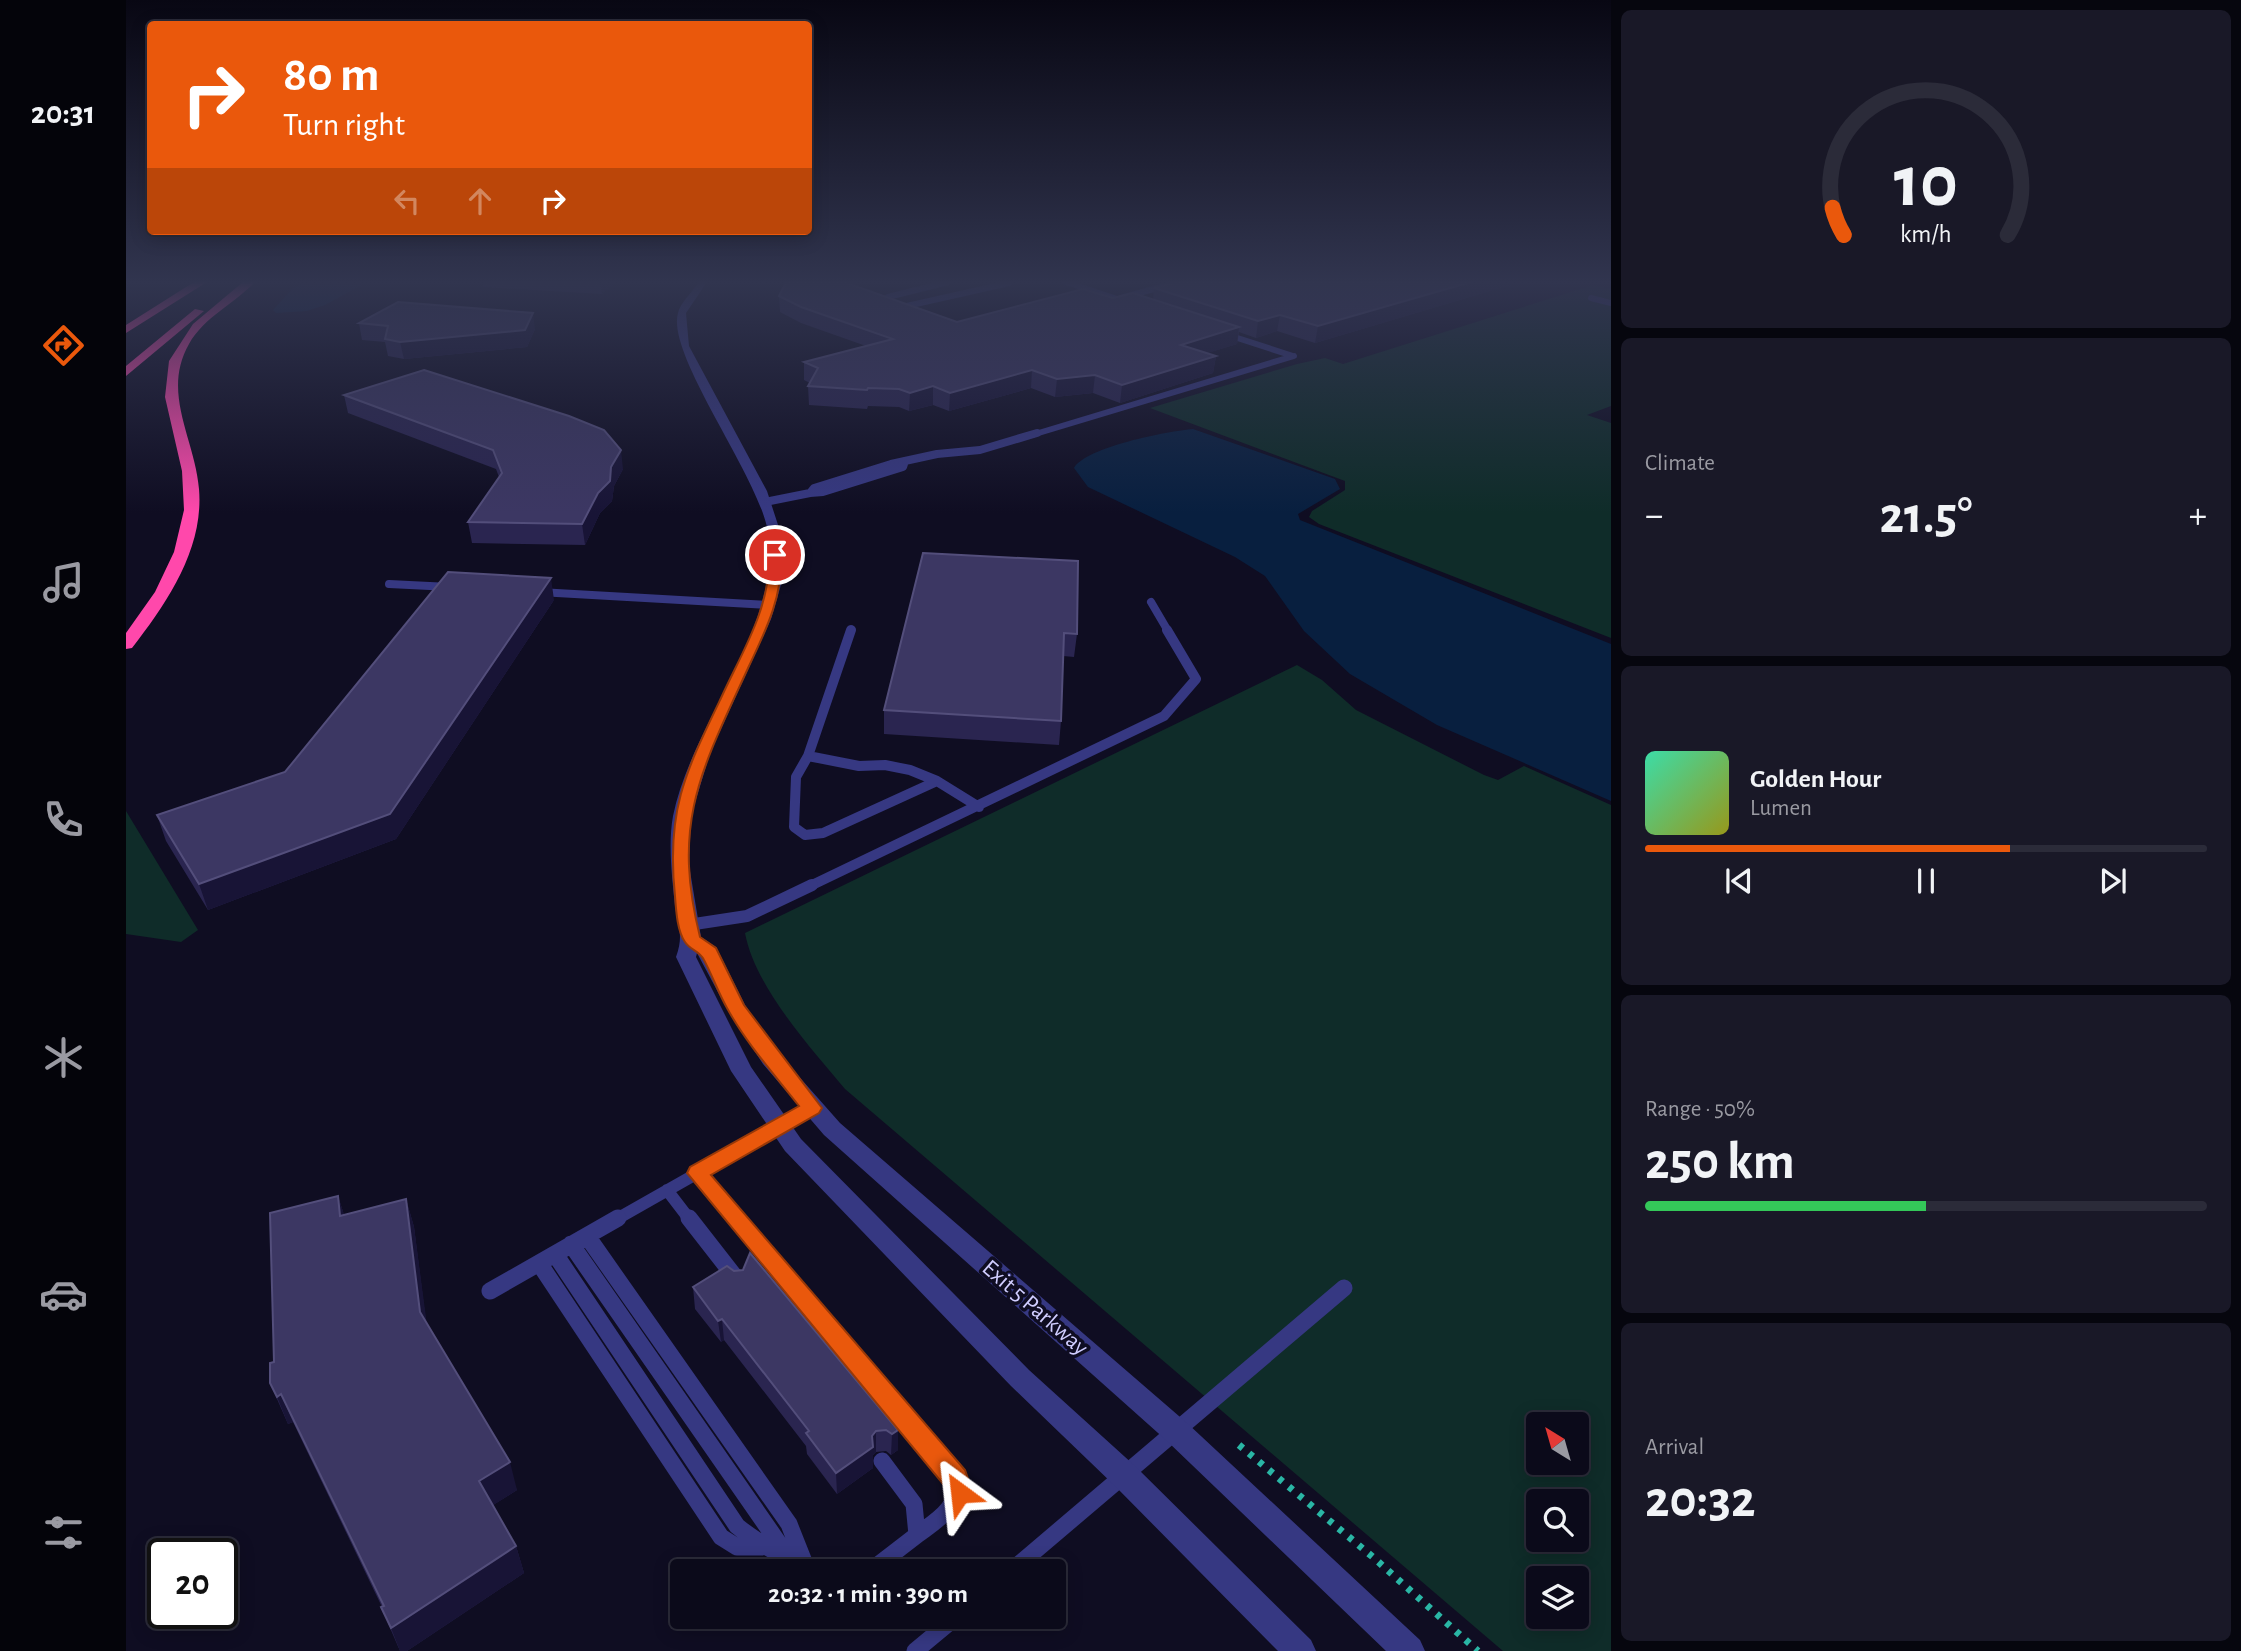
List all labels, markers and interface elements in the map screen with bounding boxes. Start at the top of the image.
icon: right [168,49,259,140]
text: 80 m [283,51,380,100]
text: 20:31 [31,97,95,129]
text: Turn right [283,109,405,141]
text: 10 [1894,147,1958,220]
icon: left [388,182,426,220]
icon: ahead [461,182,499,220]
icon: right [534,182,572,220]
text: km/h [1900,222,1952,247]
icon: directions [39,321,88,370]
text: Climate [1645,452,1715,475]
text: 21.5° [1880,490,1972,542]
text: − [1645,497,1663,535]
text: + [2189,497,2207,535]
pin [745,525,805,585]
icon: arrive [756,536,794,574]
icon: music [39,558,88,607]
text: Golden Hour [1750,766,1881,792]
icon: phone [39,795,88,844]
text: Lumen [1750,797,1812,820]
icon: previous [1720,862,1758,900]
icon: pause [1907,862,1945,900]
icon: next [2094,862,2132,900]
icon: climate [39,1033,88,1082]
text: Range · 50% [1645,1098,1755,1121]
text: 250 km [1645,1136,1795,1188]
street label: Exit 5 Parkway [977,1256,1093,1360]
icon: car [39,1270,88,1319]
north arrow [1526,1412,1589,1475]
map controls [1526,1412,1589,1629]
text: Arrival [1645,1436,1704,1459]
position arrow [923,1456,997,1530]
text: 20:32 [1645,1474,1755,1526]
button: search [1526,1489,1589,1552]
icon: filters [39,1508,88,1557]
speed limit sign: 20 [147,1538,238,1629]
button: layers [1526,1566,1589,1629]
text: 20:32 · 1 min · 390 m [768,1581,968,1607]

